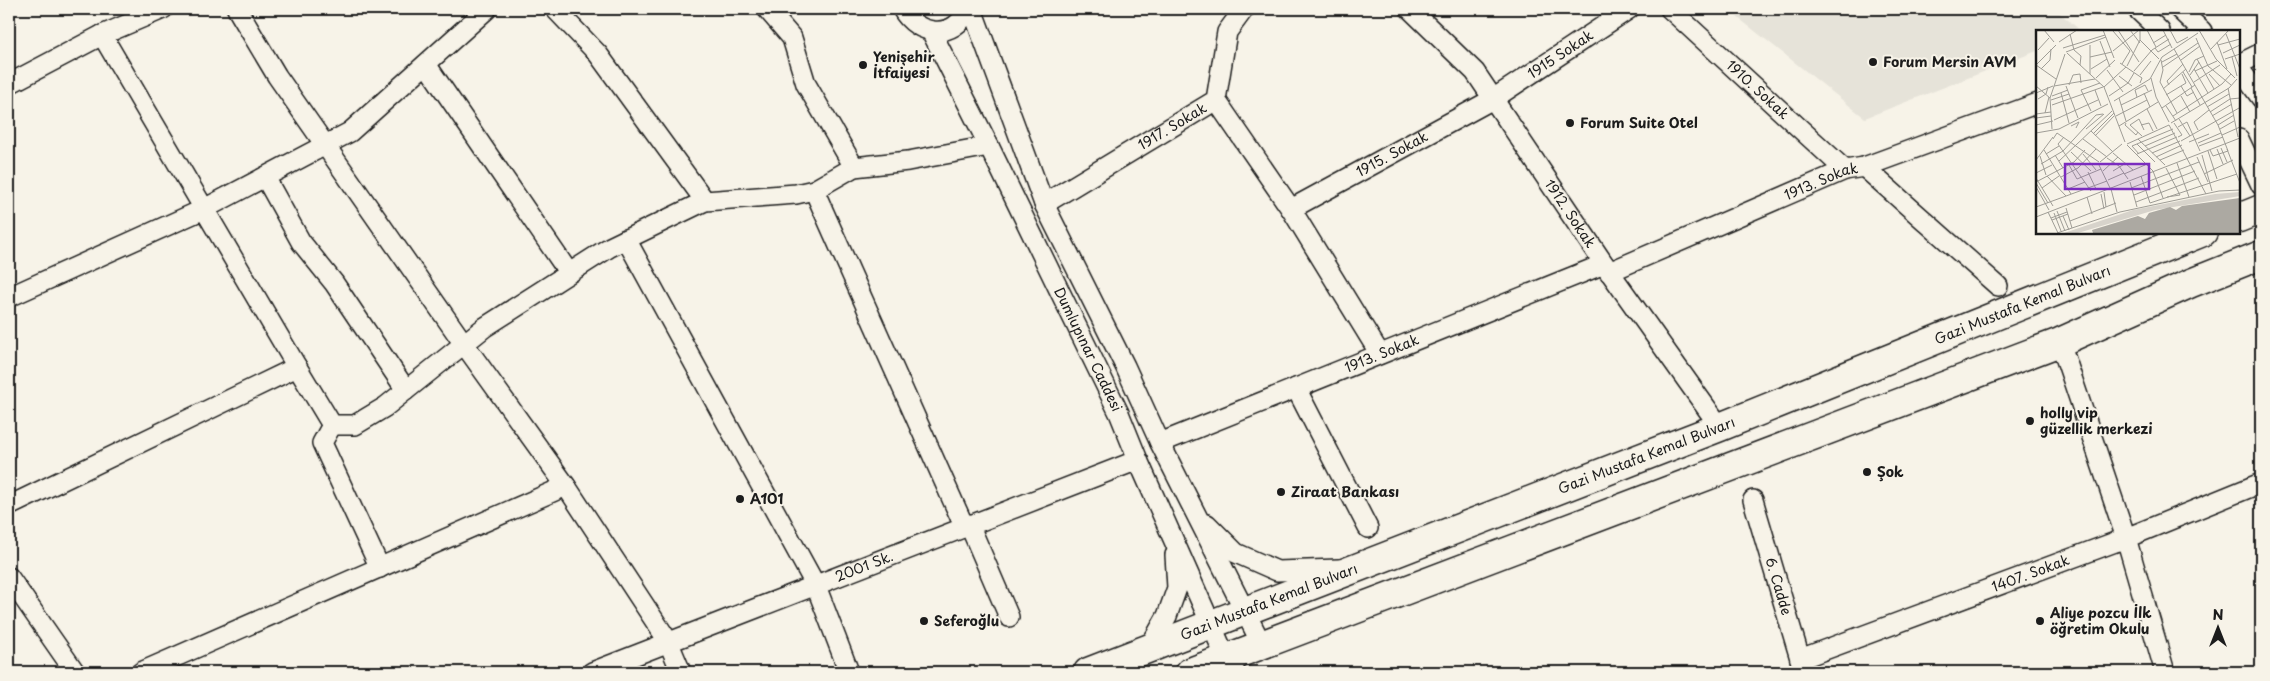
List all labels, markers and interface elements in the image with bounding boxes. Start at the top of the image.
street label: 1915 Sokak [1523,24,1597,83]
inset map [2036,30,2240,234]
place label: Yenişehir İtfaiyesi [873,46,935,83]
place label: Forum Mersin AVM [1883,51,2017,72]
street label: 1910. Sokak [1722,55,1794,124]
marker: Forum Mersin AVM [1867,56,1879,68]
marker: Yenişehir İtfaiyesi [857,59,869,71]
street label: 1917. Sokak [1134,97,1210,155]
place label: Forum Suite Otel [1580,112,1698,133]
marker: Forum Suite Otel [1564,117,1576,129]
street label: 1915. Sokak [1352,125,1431,182]
street label: 1913. Sokak [1781,157,1860,205]
street label: 1912. Sokak [1540,175,1601,252]
street label: Gazi Mustafa Kemal Bulvarı [1931,259,2114,349]
street label: Dumlupınar Caddesi [1049,283,1128,415]
street label: 1913. Sokak [1341,329,1422,378]
place label: holly vip güzellik merkezi [2040,402,2153,439]
street label: Gazi Mustafa Kemal Bulvarı [1555,411,1738,499]
marker: holly vip güzellik merkezi [2024,415,2036,427]
place label: Şok [1877,461,1904,482]
marker: Şok [1861,466,1873,478]
place label: Ziraat Bankası [1291,481,1399,502]
marker: Ziraat Bankası [1275,486,1287,498]
place label: A101 [750,488,783,509]
marker: A101 [734,493,746,505]
street label: 2001 Sk. [832,545,896,587]
street label: 1407. Sokak [1989,549,2072,597]
street label: 6. Cadde [1761,555,1798,618]
street label: Gazi Mustafa Kemal Bulvarı [1177,558,1360,645]
place label: Aliye pozcu İlk öğretim Okulu [2049,602,2152,639]
north arrow [2192,604,2242,654]
text: N [2212,604,2224,625]
place label: Seferoğlu [934,610,999,631]
marker: Seferoğlu [918,615,930,627]
marker: Aliye pozcu İlk öğretim Okulu [2034,615,2046,627]

